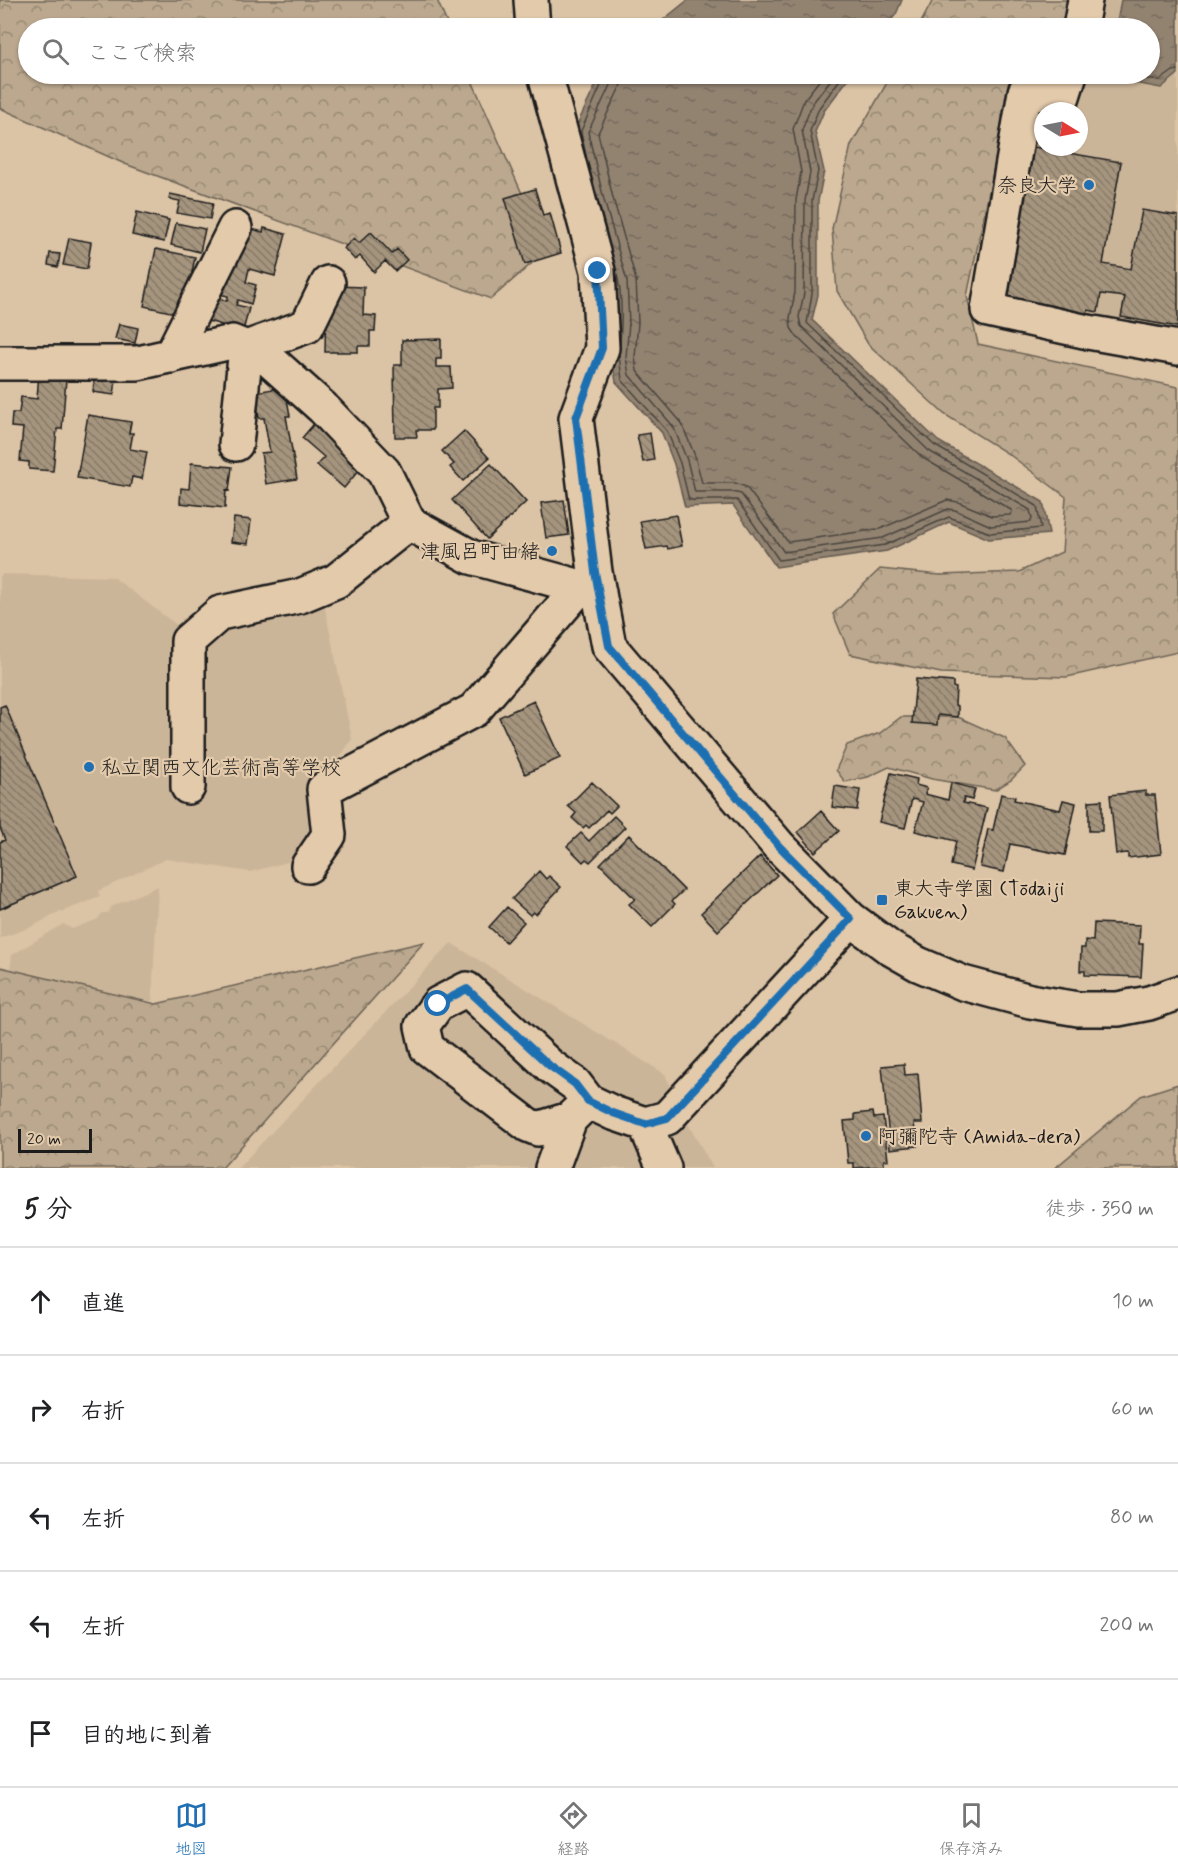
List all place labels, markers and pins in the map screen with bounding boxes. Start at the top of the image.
place label: 奈良大学 [997,173,1077,200]
marker: 奈良大学 [1082,178,1096,192]
place label: 津風呂町由緒 [420,539,540,566]
marker: 津風呂町由緒 [545,544,559,558]
place label: 私立関西文化芸術高等学校 [101,755,341,782]
marker: 私立関西文化芸術高等学校 [82,760,96,774]
place label: 東大寺学園 (Tōdaiji Gakuen) [894,876,1064,926]
marker: 東大寺学園 (Tōdaiji Gakuen) [875,893,889,907]
place label: 阿彌陀寺 (Amida-dera) [878,1124,1080,1151]
marker: 阿彌陀寺 (Amida-dera) [859,1129,873,1143]

